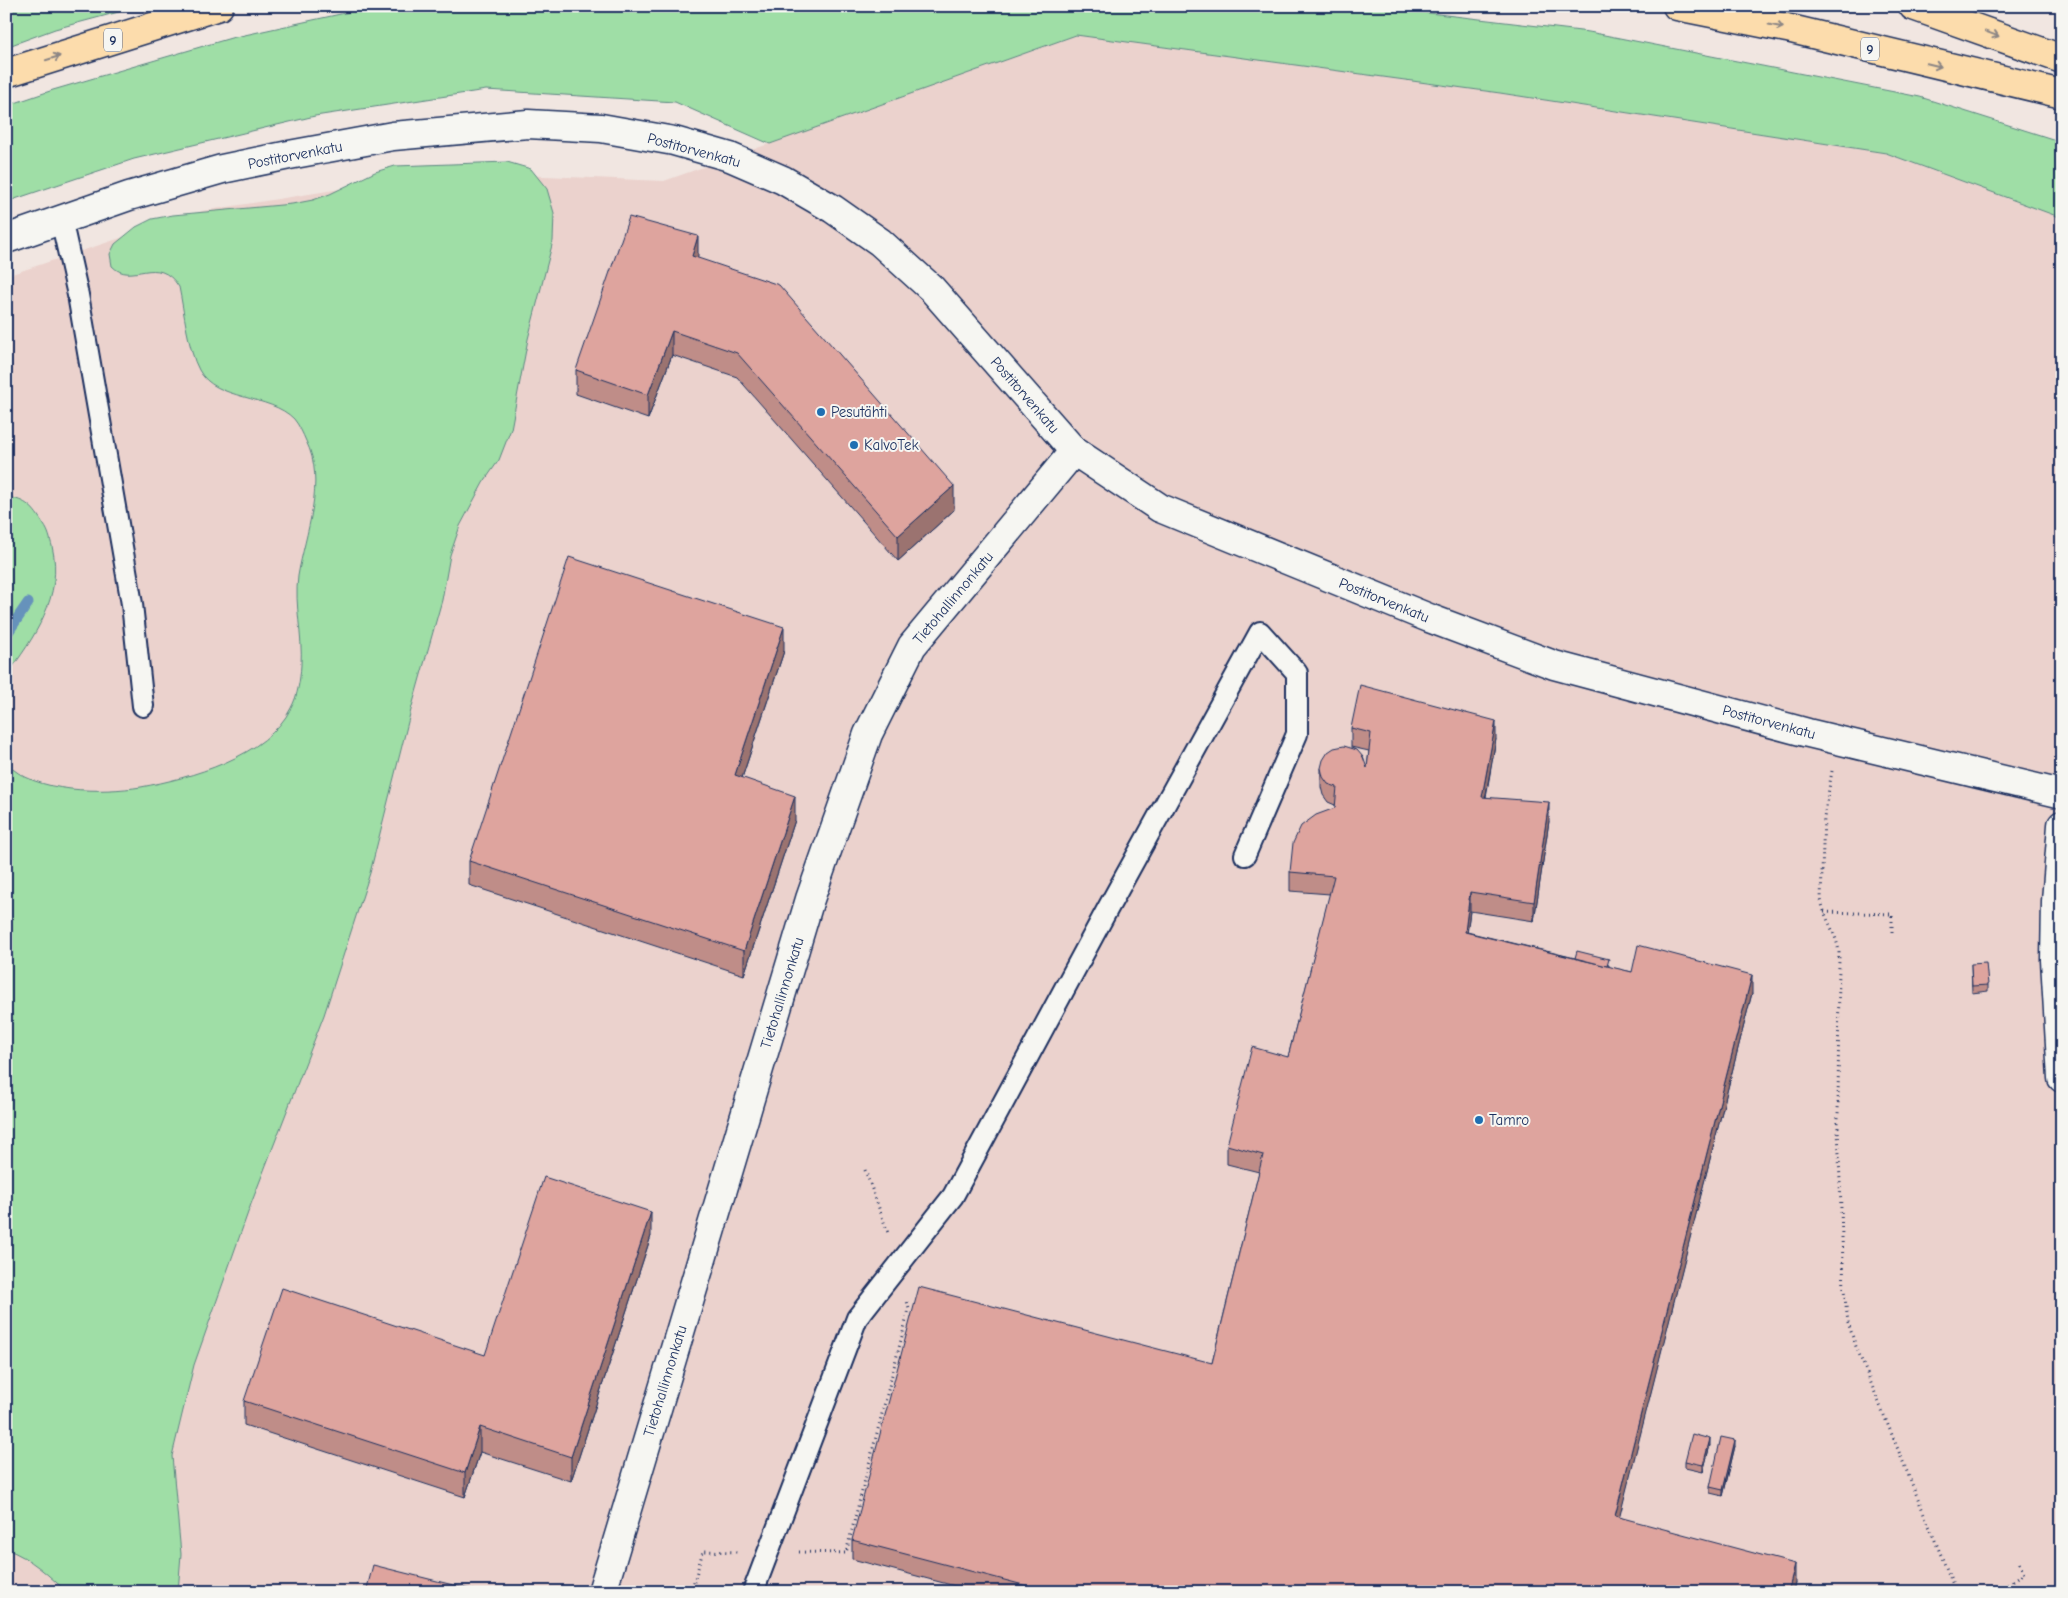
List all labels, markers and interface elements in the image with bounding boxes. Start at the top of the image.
one-way arrow [1768,21,1784,31]
road number: 9 [104,28,122,52]
one-way arrow [1984,30,1999,39]
road number: 9 [1861,38,1879,61]
one-way arrow [44,53,60,63]
one-way arrow [1925,61,1941,70]
street label: Postitorvenkatu [645,129,743,171]
street label: Postitorvenkatu [246,137,344,173]
street label: Postitorvenkatu [987,353,1063,437]
place label: Pesutähti [831,403,888,421]
marker: Pesutähti [815,406,827,418]
place label: KalvoTek [864,436,919,454]
marker: KalvoTek [848,439,860,451]
street label: Tietohallinnonkatu [909,548,997,648]
street label: Postitorvenkatu [1336,574,1432,626]
street label: Postitorvenkatu [1720,701,1818,743]
street label: Tietohallinnonkatu [756,935,808,1051]
place label: Tamro [1489,1111,1529,1129]
marker: Tamro [1473,1114,1485,1126]
street label: Tietohallinnonkatu [639,1323,691,1439]

